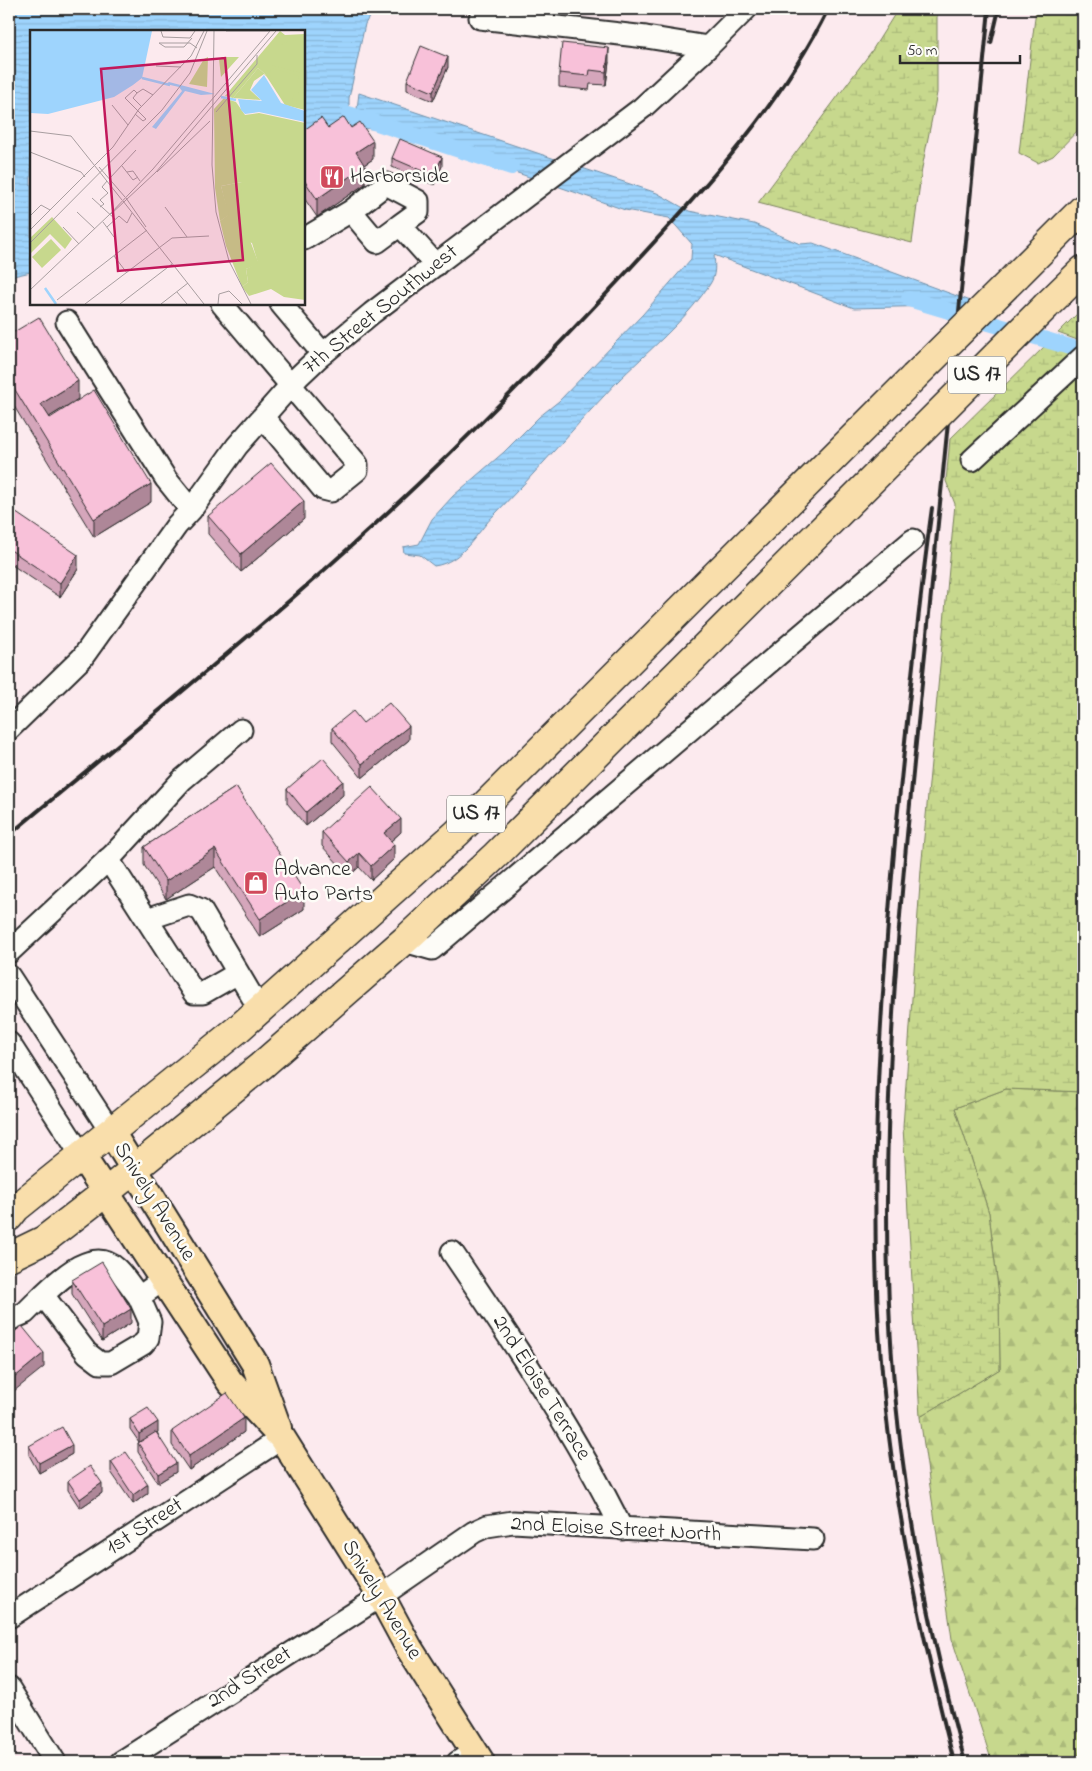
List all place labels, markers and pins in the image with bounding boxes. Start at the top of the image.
place label: Harborside [350,161,449,193]
restaurant icon: Harborside [319,164,345,190]
place label: Advance Auto Parts [274,854,373,911]
shop icon: Advance Auto Parts [243,870,269,896]

